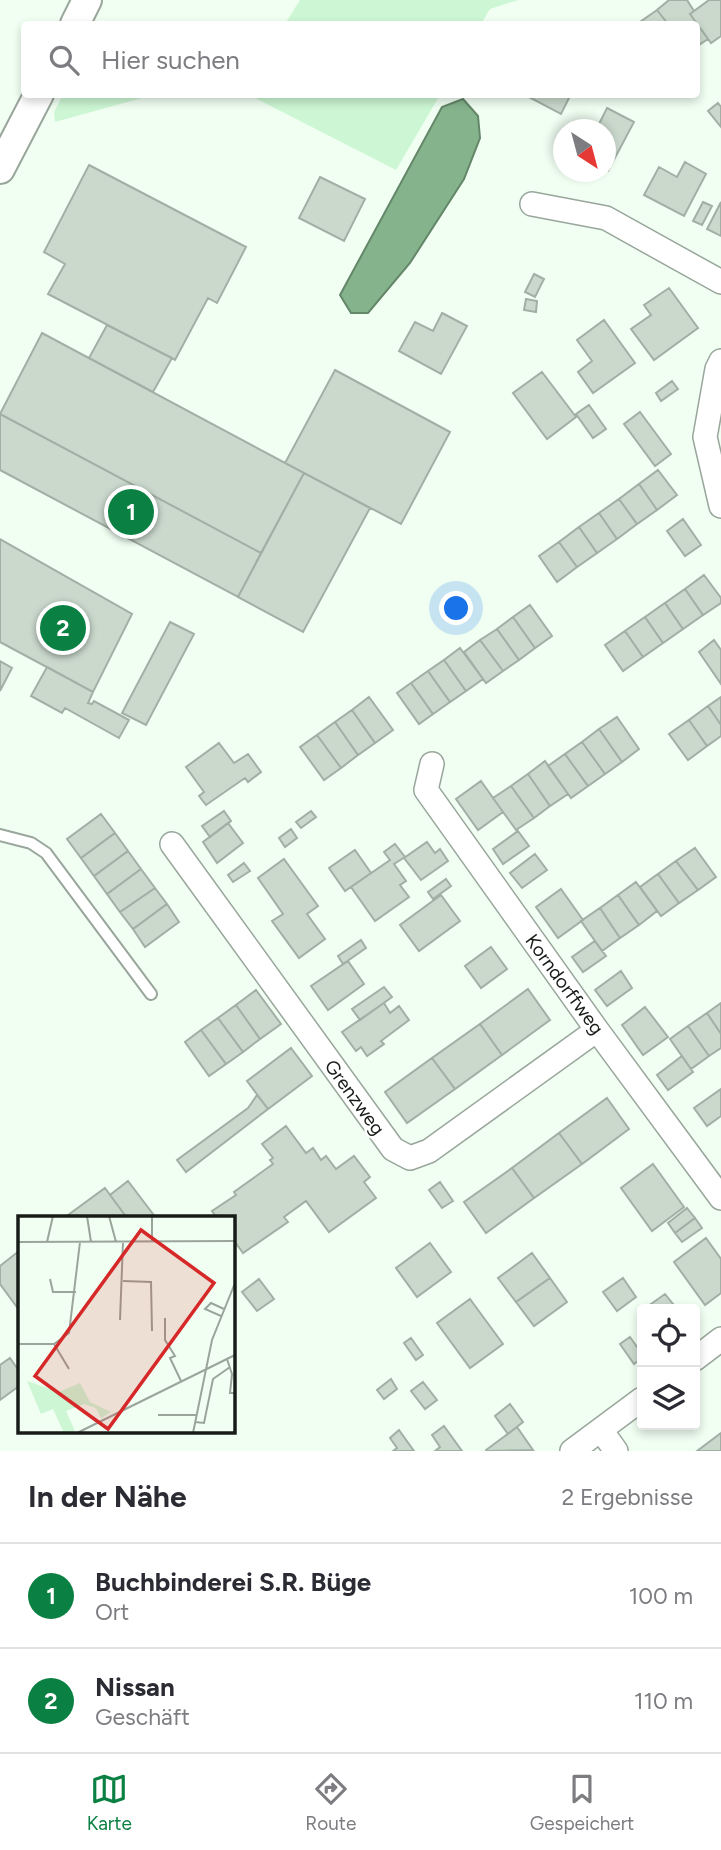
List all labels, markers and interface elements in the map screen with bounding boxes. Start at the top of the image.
search box [21,21,700,98]
icon: search [45,41,83,79]
text: Hier suchen [101,44,240,76]
north arrow [553,119,616,182]
pin: 1 [108,486,154,538]
your location [439,591,473,625]
pin: 2 [40,602,86,654]
street label: Korndorffweg [521,930,609,1039]
street label: Grenzweg [320,1055,390,1139]
inset map [18,1216,234,1434]
map controls [637,1304,700,1430]
button: locate [637,1304,700,1367]
button: layers [637,1367,700,1430]
text: In der Nähe [28,1478,187,1515]
text: 2 Ergebnisse [561,1483,693,1511]
text: Buchbinderei S.R. Büge [95,1566,371,1598]
text: 1 [46,1582,56,1610]
text: 100 m [629,1582,693,1610]
text: Ort [95,1598,129,1626]
text: Nissan [95,1671,175,1703]
text: 2 [44,1687,58,1715]
text: 110 m [634,1687,693,1715]
text: Geschäft [95,1703,190,1731]
tab: Karte [87,1770,132,1835]
tab: Route [305,1770,356,1835]
tab: Gespeichert [530,1770,634,1835]

